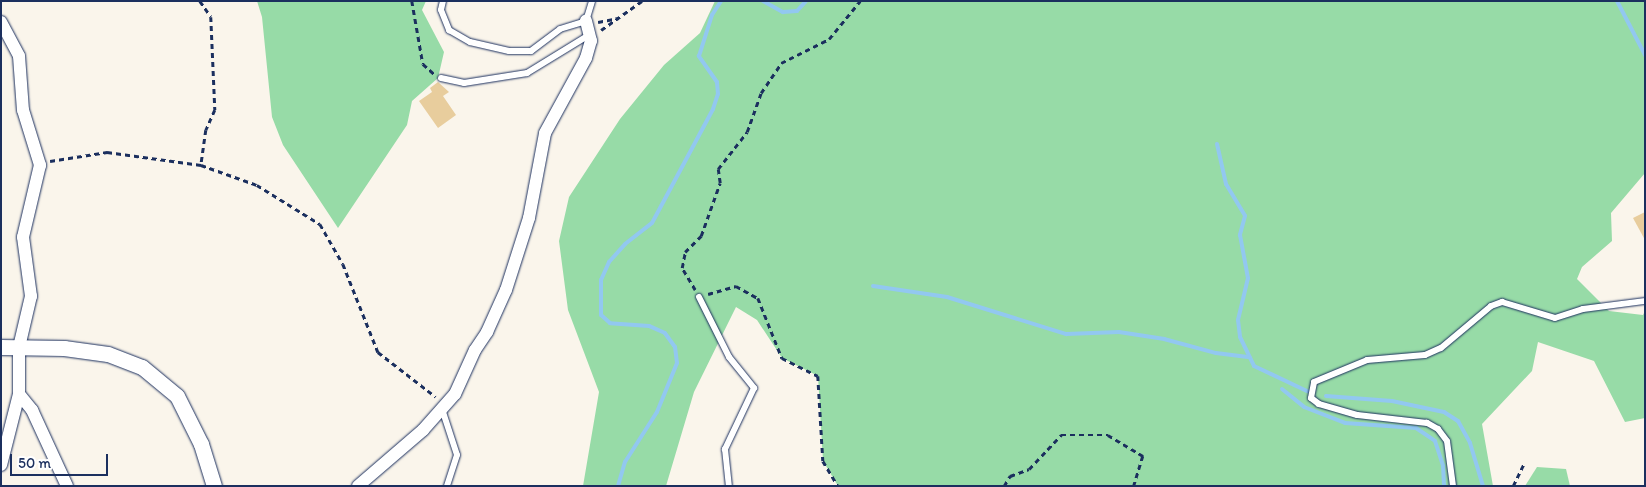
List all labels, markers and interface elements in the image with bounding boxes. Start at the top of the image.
scale bar [12,444,110,476]
text: 50 m [18,454,51,472]

